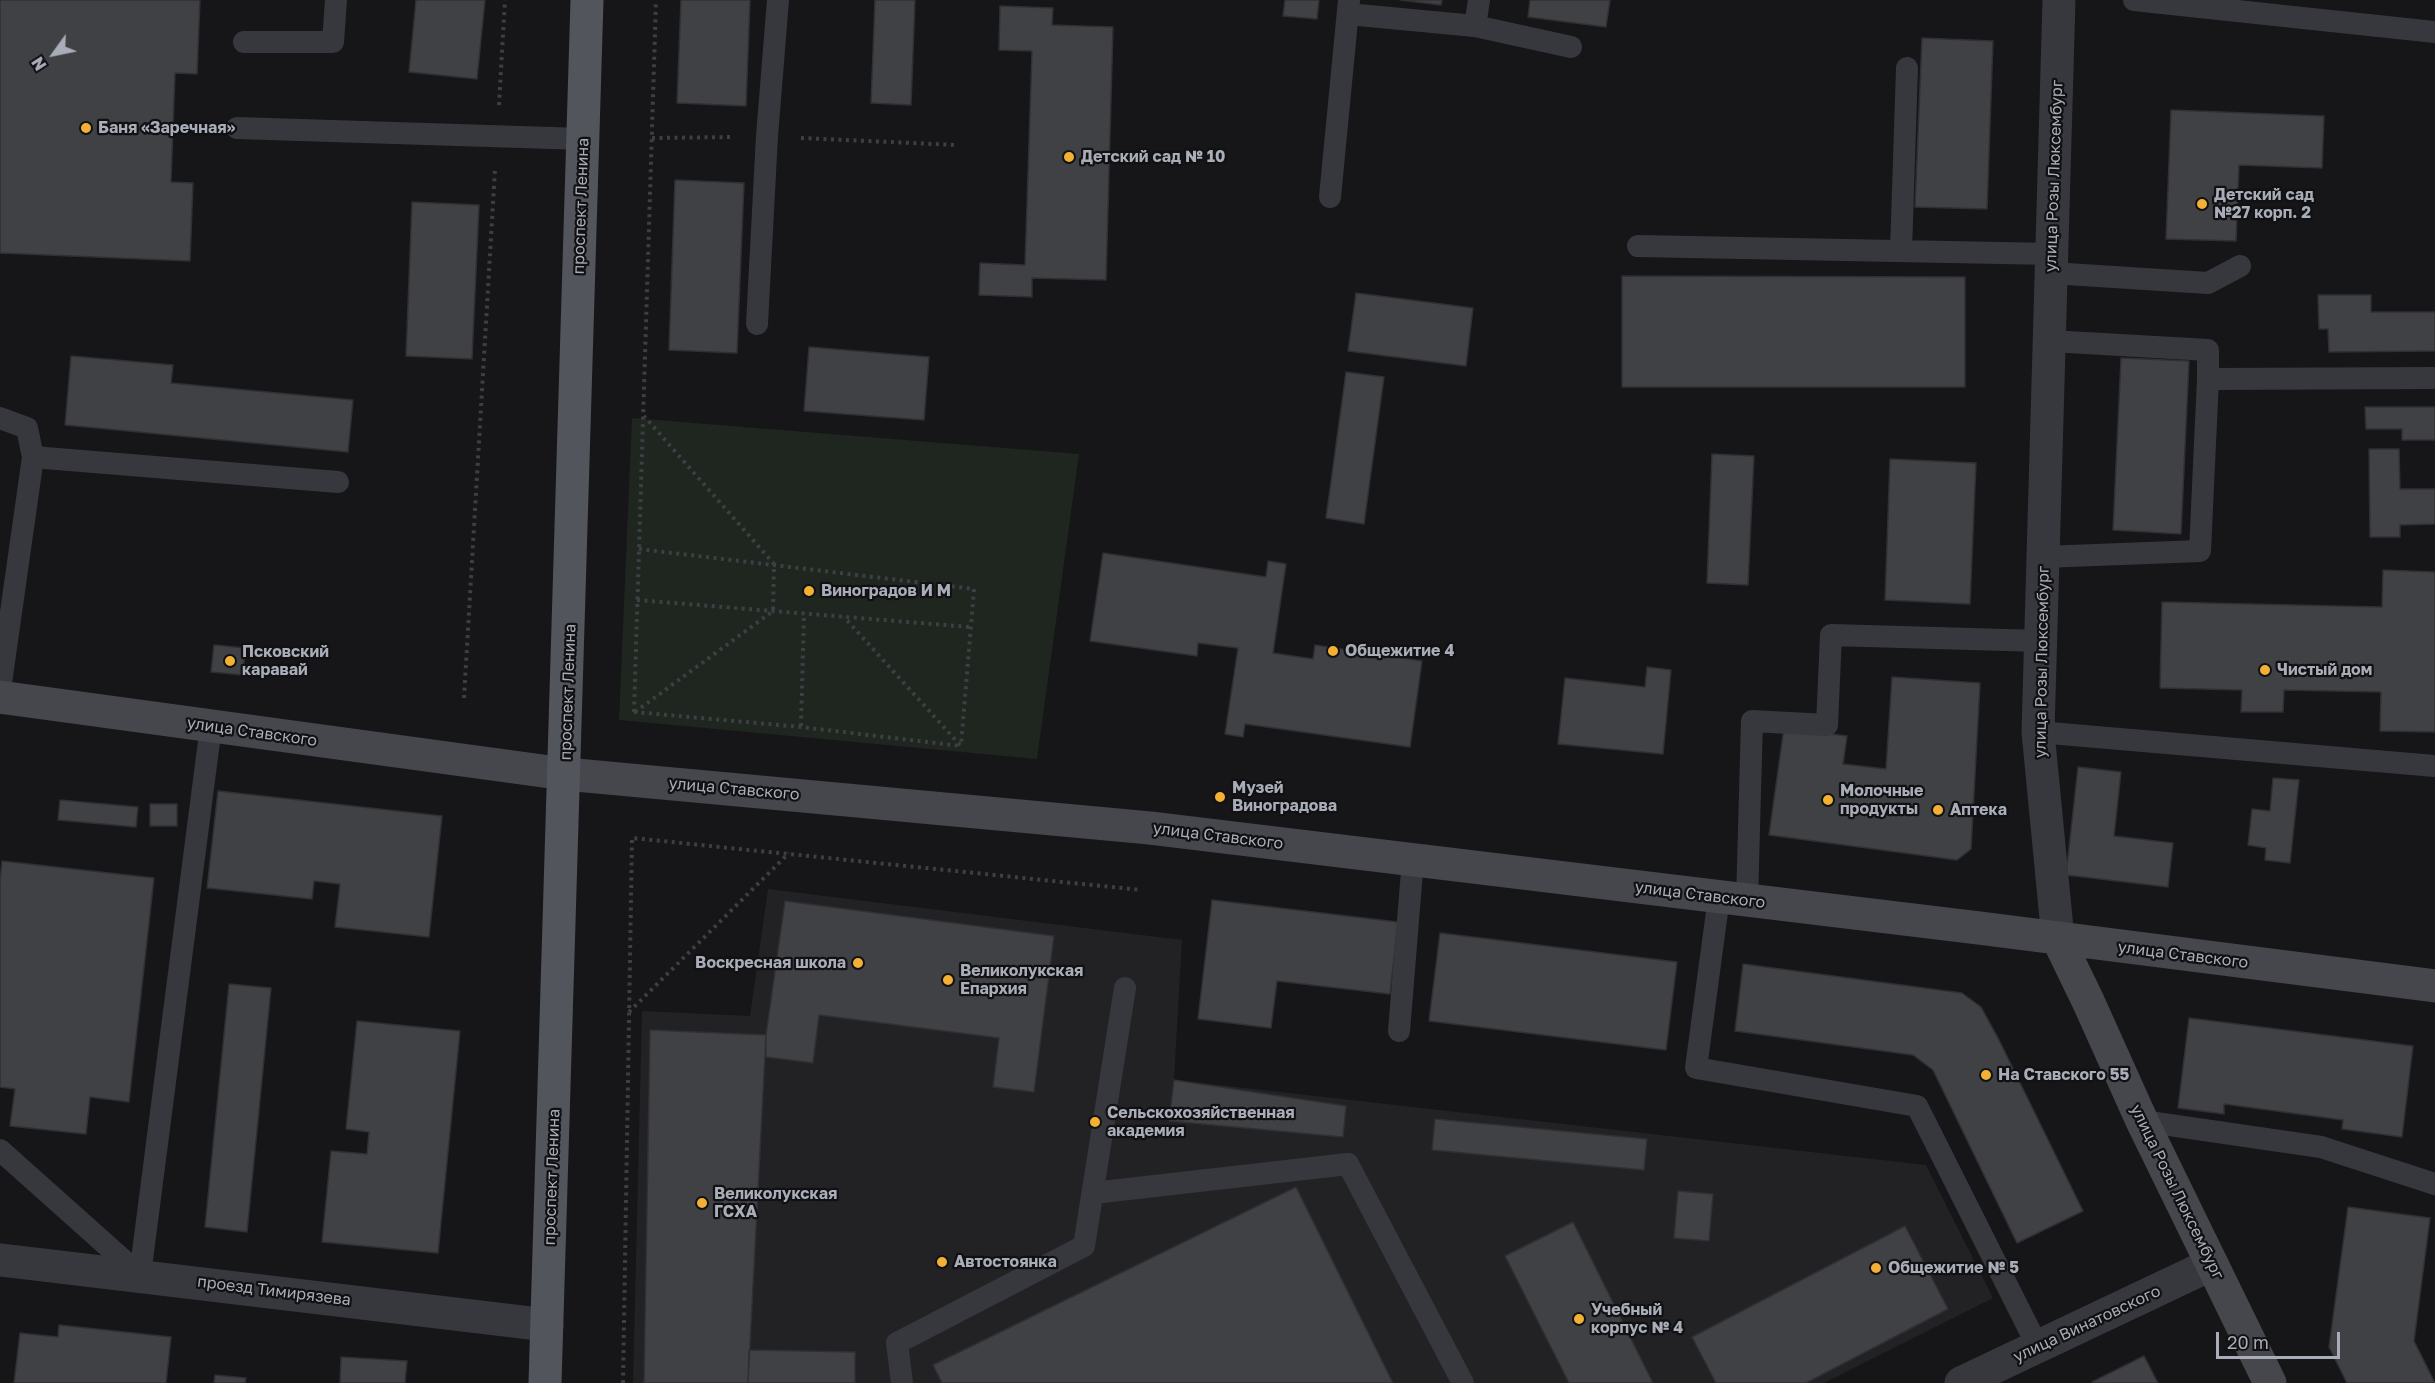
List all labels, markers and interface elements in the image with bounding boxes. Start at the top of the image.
north arrow [24,24,84,84]
text: N [27,53,51,74]
street label: улица Розы Люксембург [2041,79,2067,273]
place label: Баня «Заречная» [98,118,235,138]
marker: Баня «Заречная» [79,121,93,135]
street label: проспект Ленина [569,137,593,275]
place label: Детский сад № 10 [1081,147,1225,167]
marker: Детский сад № 10 [1062,150,1076,164]
place label: Детский сад №27 корп. 2 [2214,185,2314,223]
marker: Детский сад №27 корп. 2 [2195,197,2209,211]
street label: улица Розы Люксембург [2031,566,2053,758]
place label: Виноградов И М [821,581,951,601]
marker: Виноградов И М [802,584,816,598]
street label: проспект Ленина [556,623,580,761]
place label: Общежитие 4 [1345,641,1455,661]
place label: Псковский каравай [242,642,329,680]
marker: Общежитие 4 [1326,644,1340,658]
marker: Псковский каравай [223,654,237,668]
place label: Чистый дом [2277,660,2372,680]
marker: Чистый дом [2258,663,2272,677]
street label: улица Ставского [186,713,318,751]
street label: улица Ставского [668,774,800,804]
place label: Музей Виноградова [1232,778,1337,816]
place label: Молочные продукты [1840,781,1923,819]
marker: Музей Виноградова [1213,790,1227,804]
marker: Молочные продукты [1821,793,1835,807]
place label: Аптека [1950,800,2007,820]
marker: Аптека [1931,803,1945,817]
street label: улица Ставского [1152,818,1284,854]
street label: улица Ставского [1634,877,1766,913]
street label: улица Ставского [2117,937,2249,973]
place label: Воскресная школа [695,953,846,973]
marker: Воскресная школа [851,956,865,970]
place label: Великолукская Епархия [960,961,1083,999]
marker: Великолукская Епархия [941,973,955,987]
place label: На Ставского 55 [1998,1065,2129,1085]
marker: На Ставского 55 [1979,1068,1993,1082]
street label: улица Розы Люксембург [2126,1101,2228,1283]
place label: Сельскохозяйственная академия [1107,1103,1295,1141]
street label: проспект Ленина [540,1108,564,1246]
marker: Сельскохозяйственная академия [1088,1115,1102,1129]
place label: Великолукская ГСХА [714,1184,837,1222]
marker: Великолукская ГСХА [695,1196,709,1210]
place label: Автостоянка [954,1252,1057,1272]
marker: Автостоянка [935,1255,949,1269]
place label: Общежитие № 5 [1888,1258,2019,1278]
marker: Общежитие № 5 [1869,1261,1883,1275]
street label: проезд Тимирязева [196,1272,352,1310]
street label: улица Винатовского [2010,1281,2164,1367]
place label: Учебный корпус № 4 [1591,1300,1683,1338]
marker: Учебный корпус № 4 [1572,1312,1586,1326]
scale bar [2219,1320,2344,1358]
text: 20 m [2227,1331,2269,1353]

